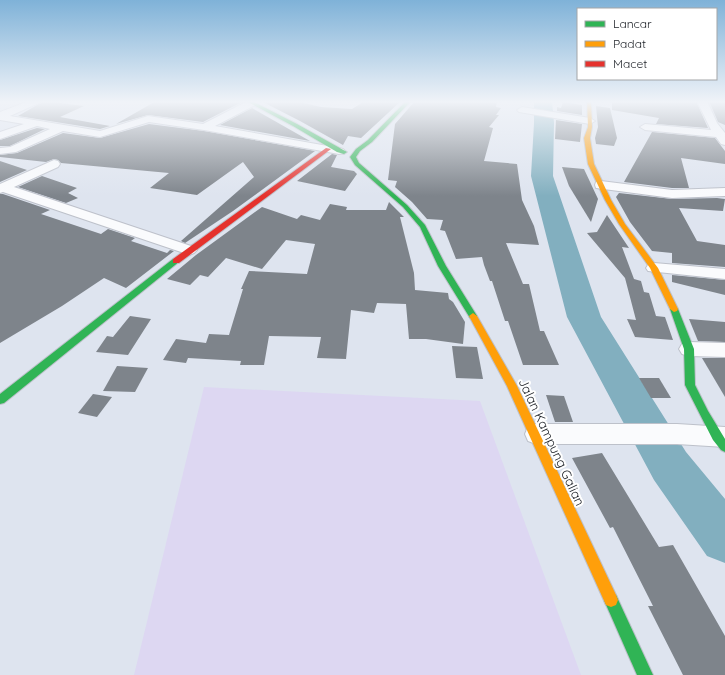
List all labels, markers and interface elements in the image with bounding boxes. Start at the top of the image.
legend [577,8,717,80]
text: Lancar [613,16,652,31]
text: Padat [613,36,646,51]
text: Macet [613,56,647,71]
street label: Jalan Kampung Galian [515,376,589,508]

